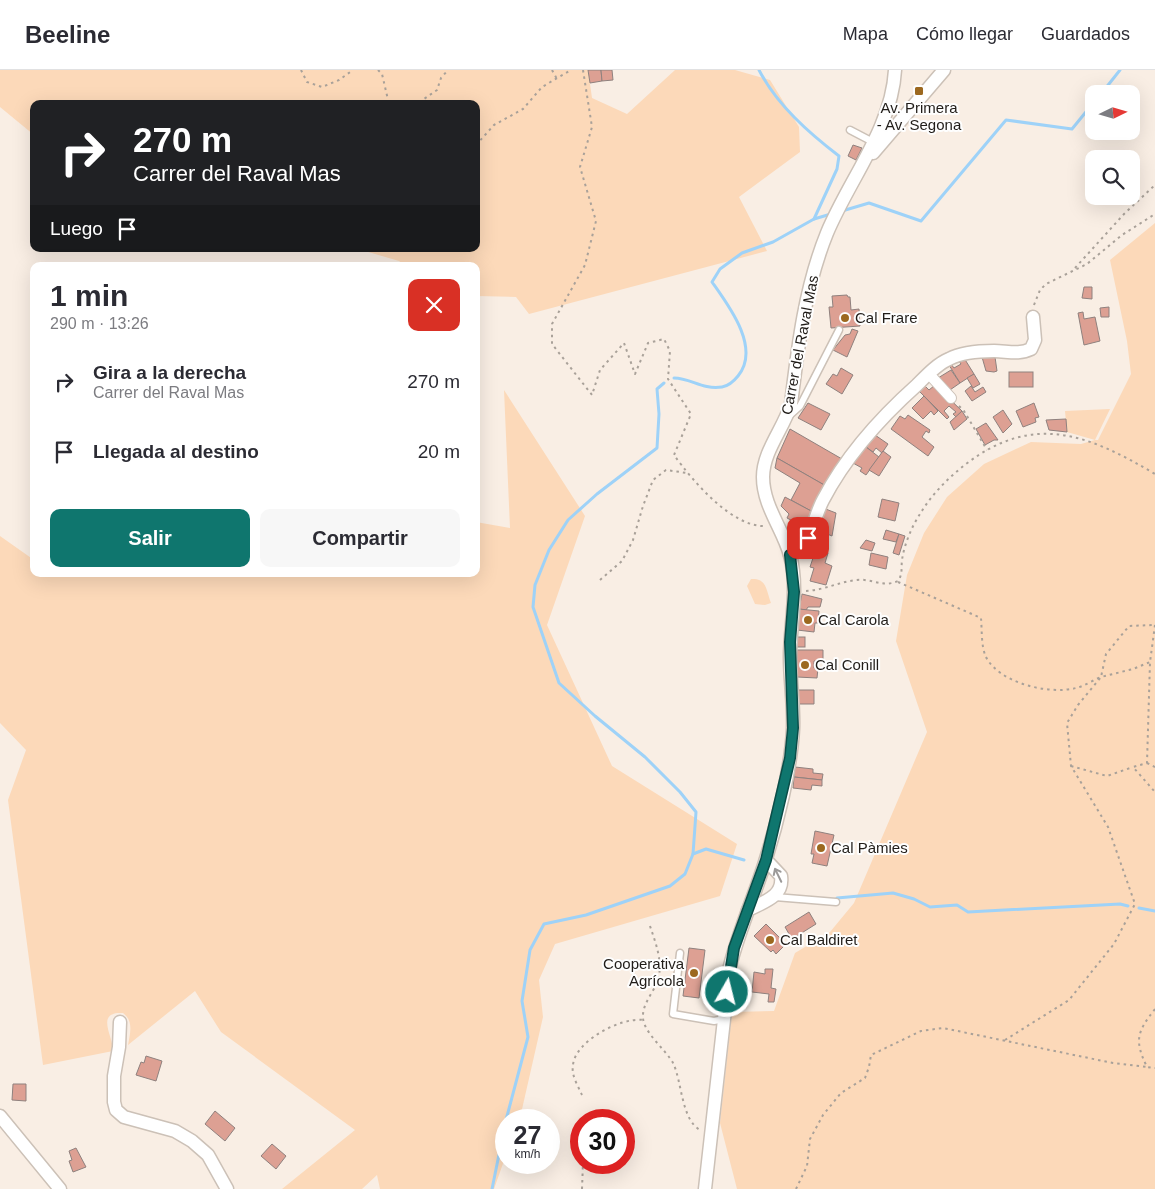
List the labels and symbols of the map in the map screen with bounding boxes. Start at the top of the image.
marker: Av. Primera - Av. Segona [913,85,925,97]
north arrow [1085,85,1140,140]
place label: Av. Primera - Av. Segona [877,99,962,133]
street label: Carrer del Raval Mas [778,274,821,416]
place label: Cal Frare [855,309,918,326]
marker: Cal Frare [839,312,851,324]
pin [787,517,829,559]
place label: Cal Carola [818,611,890,628]
marker: Cal Carola [802,614,814,626]
place label: Cal Conill [815,656,879,673]
marker: Cal Conill [799,659,811,671]
place label: Cal Pàmies [831,839,908,856]
marker: Cal Pàmies [815,842,827,854]
one-way arrow [773,867,783,882]
place label: Cal Baldiret [780,931,858,948]
marker: Cal Baldiret [764,934,776,946]
place label: Cooperativa Agrícola [603,955,685,989]
position arrow [700,965,752,1017]
marker: Cooperativa Agrícola [688,967,700,979]
speed limit sign: 30 [570,1109,635,1174]

